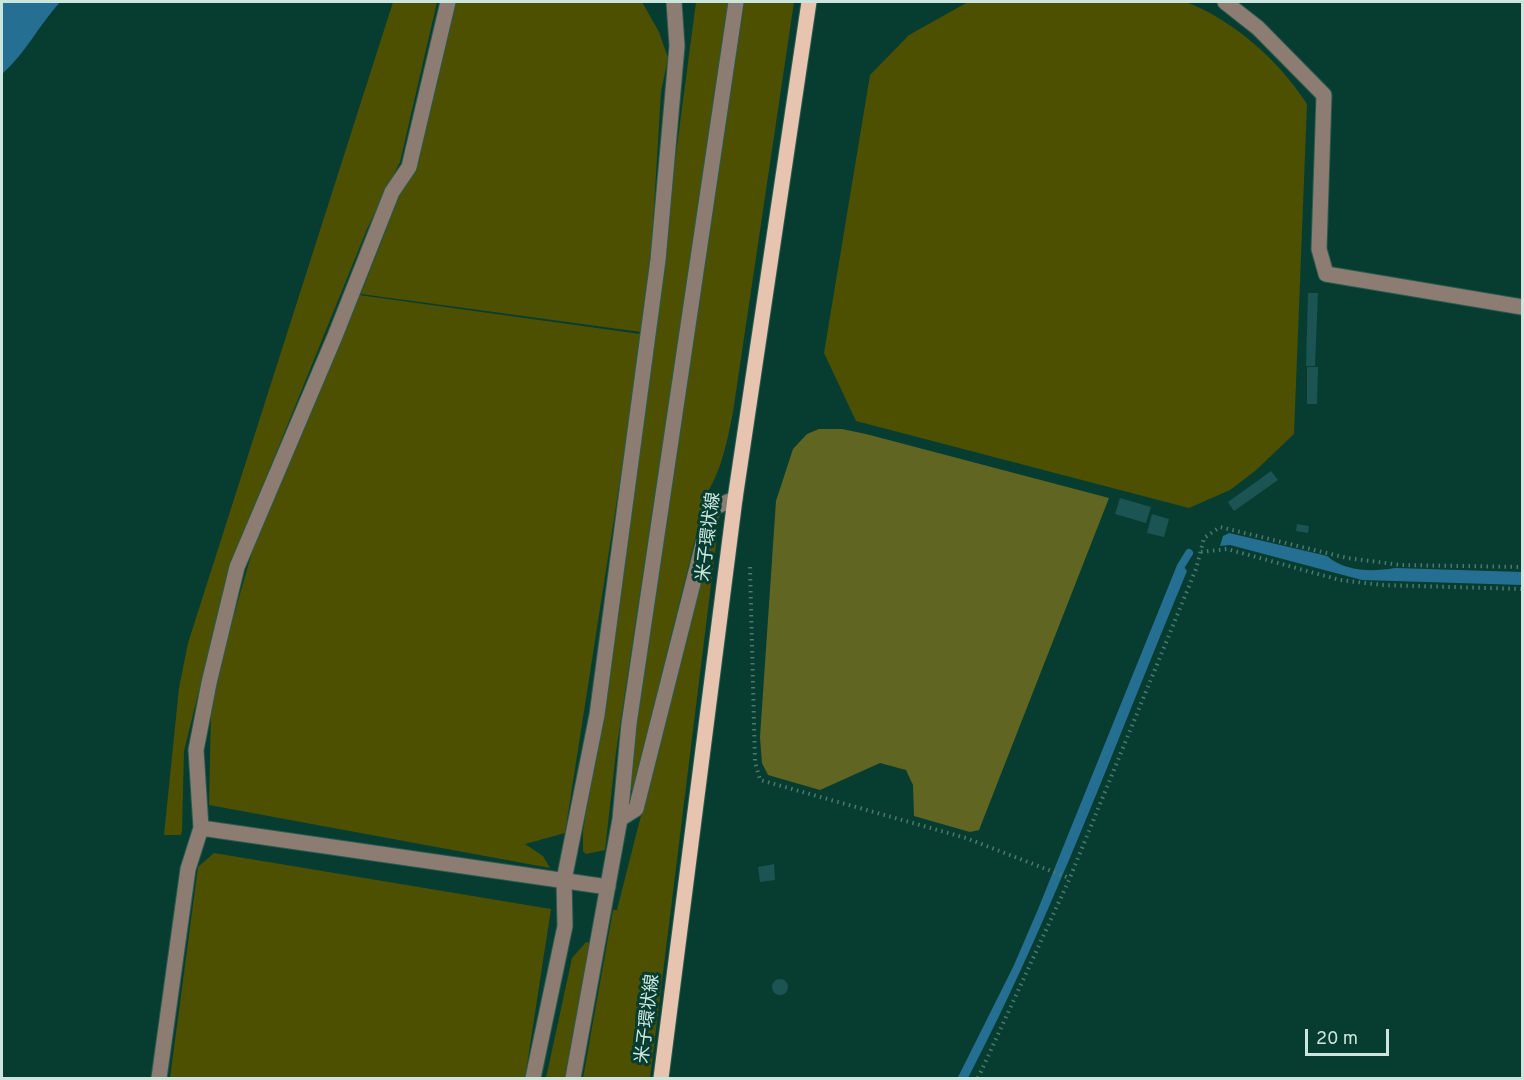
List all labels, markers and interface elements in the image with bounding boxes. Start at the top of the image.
street label: 米子環状線 [694,491,726,583]
street label: 米子環状線 [633,973,665,1065]
scale bar [1308,1017,1392,1055]
text: 20 m [1316,1028,1358,1051]

